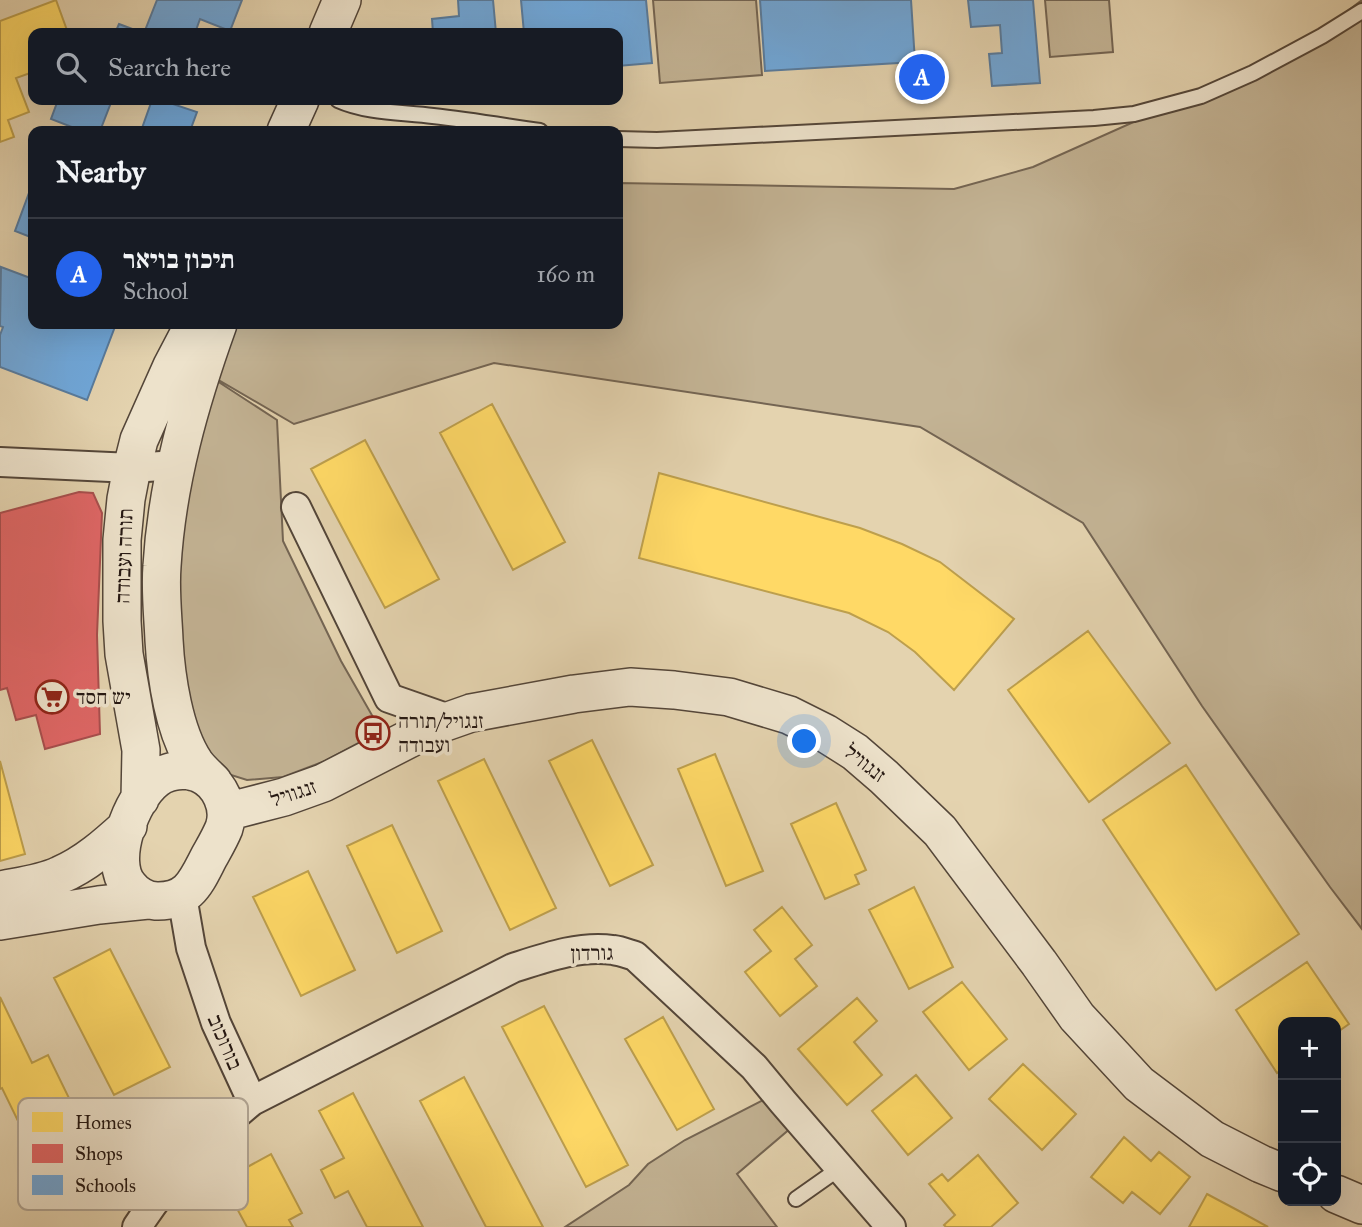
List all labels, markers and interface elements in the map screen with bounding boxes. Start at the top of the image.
search box [28,28,623,105]
icon: search [52,48,90,86]
text: Search here [108,51,231,83]
pin: A [899,51,945,103]
text: Nearby [56,154,146,190]
text: תיכון בויאר [123,243,235,275]
text: A [71,260,87,288]
text: 160 m [537,260,595,288]
text: School [123,277,188,305]
street label: תורה ועבודה [109,508,139,604]
supermarket icon: יש חסד [33,678,71,716]
place label: יש חסד [76,684,131,710]
place label: זנגויל/תורה ועבודה [398,708,484,758]
bus stop icon: זנגויל/תורה ועבודה [354,714,392,752]
your location [787,724,821,758]
street label: זנגוויל [839,738,891,788]
street label: זנגוויל [267,773,319,813]
street label: גורדון [570,940,614,966]
street label: בורוכוב [202,1010,248,1074]
map controls [1278,1017,1341,1206]
button: + [1278,1017,1341,1080]
button: − [1278,1080,1341,1143]
legend [18,1098,248,1210]
text: Homes [75,1111,132,1134]
text: Shops [75,1142,123,1165]
button: locate [1278,1143,1341,1206]
text: Schools [75,1174,136,1197]

